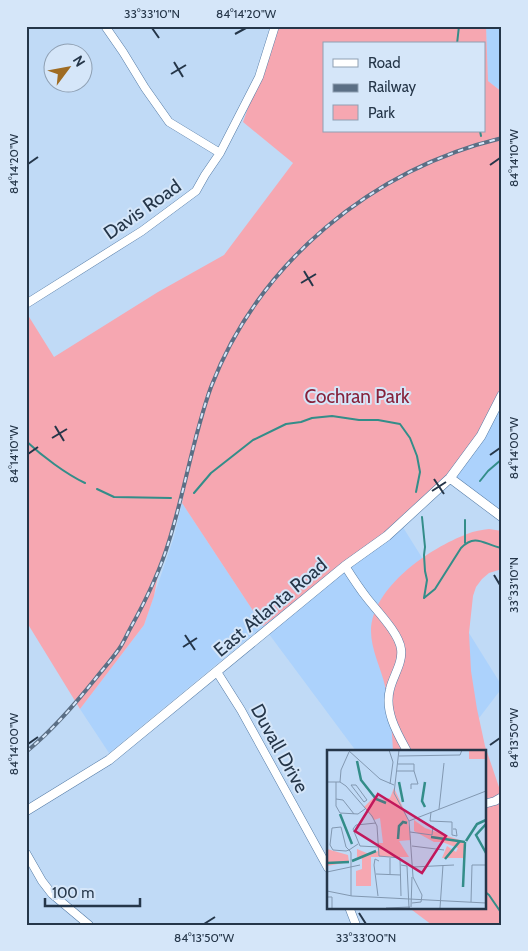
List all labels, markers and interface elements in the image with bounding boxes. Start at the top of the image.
text: 33°33'10"N [124,6,180,21]
text: 84°14'20"W [216,6,277,21]
north arrow [42,42,92,92]
legend [323,42,486,132]
text: N [69,52,89,70]
text: Road [368,54,401,72]
text: Railway [368,78,417,96]
text: Park [368,104,395,122]
text: 84°14'10"W [506,128,521,187]
text: 84°14'20"W [6,133,21,194]
street label: Davis Road [99,174,185,244]
park label: Cochran Park [305,385,410,408]
text: 84°14'00"W [506,416,521,479]
text: 84°14'10"W [6,424,21,483]
street label: East Atlanta Road [209,553,332,661]
text: 33°33'10"N [506,557,521,613]
street label: Duvall Drive [246,700,313,797]
text: 84°13'50"W [506,707,521,768]
text: 84°14'00"W [6,712,21,775]
inset map [327,750,486,908]
scale bar [45,876,140,908]
text: 100 m [52,884,94,902]
text: 84°13'50"W [174,930,235,945]
text: 33°33'00"N [336,930,396,945]

